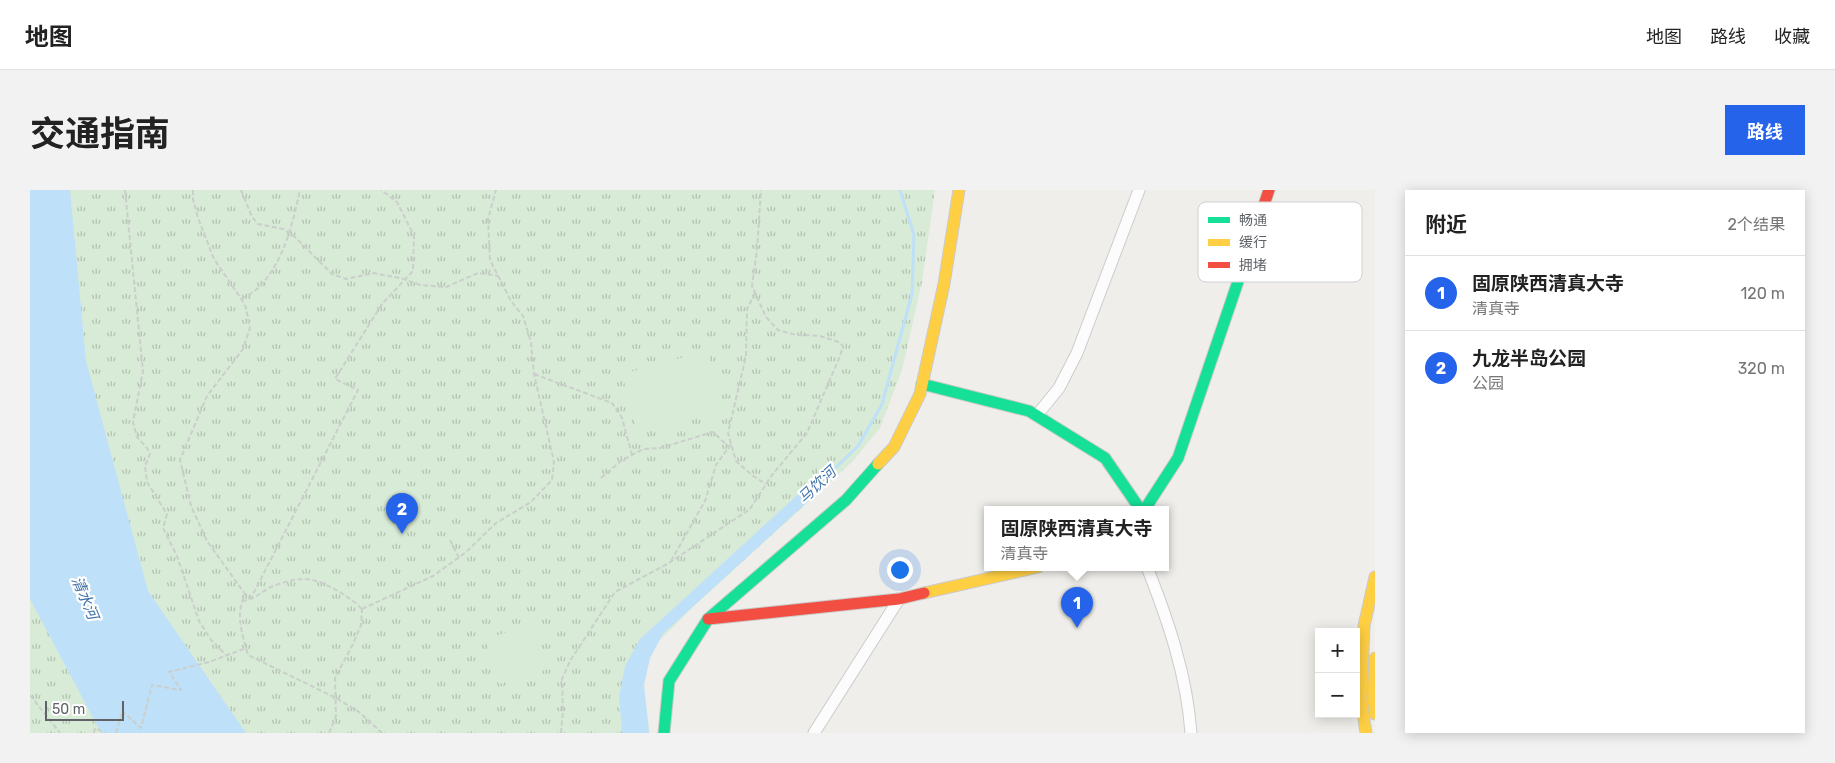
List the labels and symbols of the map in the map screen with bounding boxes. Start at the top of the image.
legend [1198,202,1362,282]
text: 畅通 [1239,212,1267,229]
text: 缓行 [1239,234,1267,251]
text: 拥堵 [1239,257,1267,274]
water label: 马饮河 [794,461,842,507]
pin: 2 [386,493,418,534]
your location [887,557,913,583]
water label: 清水河 [68,574,103,625]
pin: 1 [1061,587,1093,628]
scale bar [45,698,124,721]

